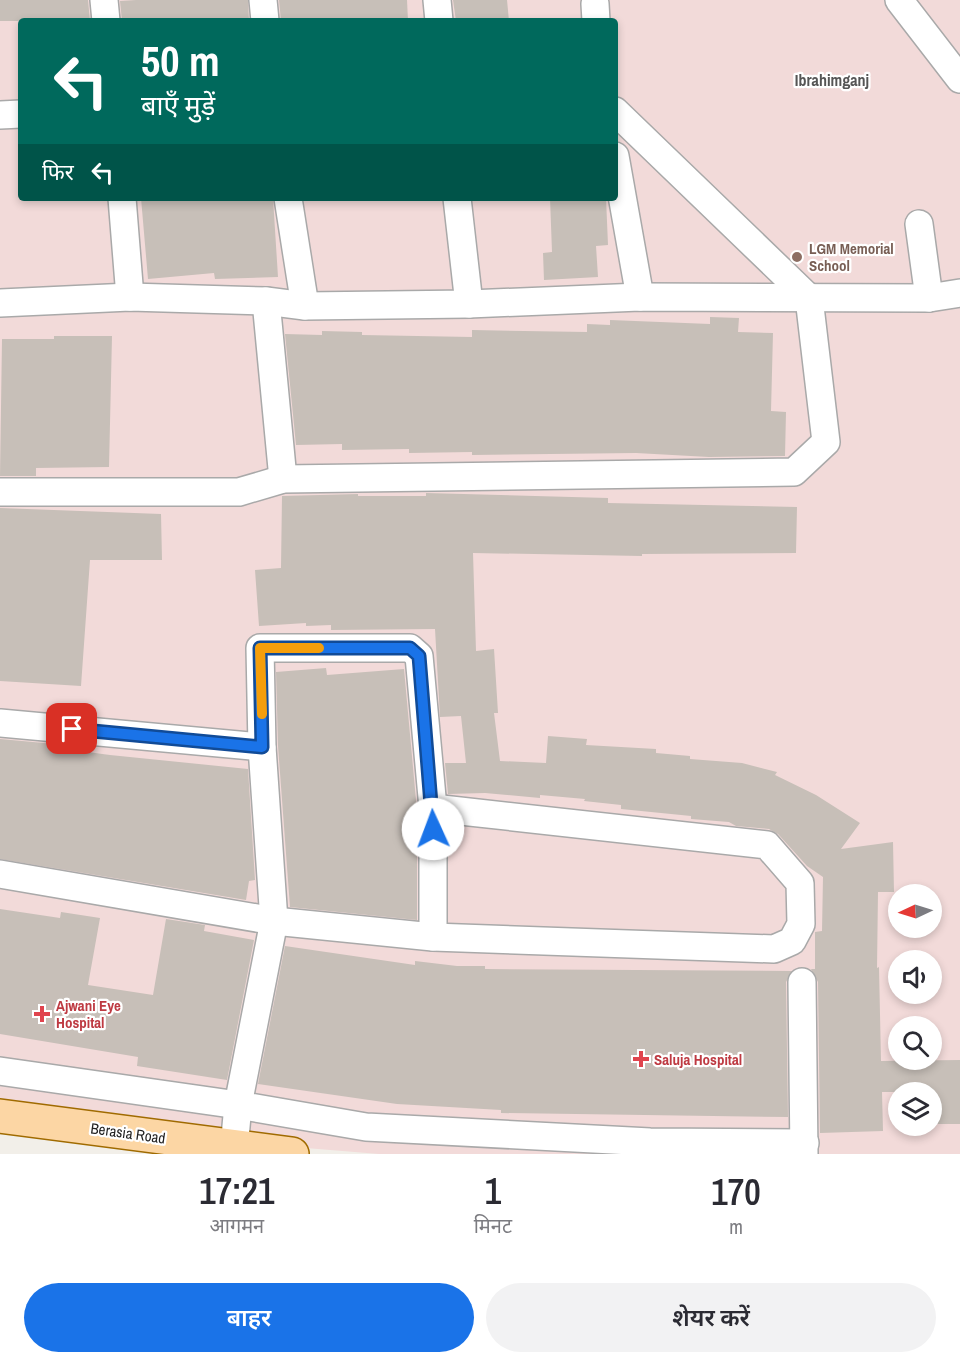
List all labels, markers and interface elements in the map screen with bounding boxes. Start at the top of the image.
text: 50 m [141,33,220,89]
icon: left [42,42,120,120]
district label: Ibrahimganj [795,69,869,91]
text: बाएँ मुड़ें [141,87,215,123]
icon: left [86,156,119,189]
text: फिर [42,157,74,187]
place label: LGM Memorial School [809,238,894,276]
marker: LGM Memorial School [790,250,804,264]
pin [46,703,97,754]
icon: arrive [55,712,88,745]
position arrow [401,797,465,861]
north arrow [888,884,942,938]
map controls [888,884,942,1136]
button: sound [888,950,942,1004]
place label: Ajwani Eye Hospital [56,995,121,1033]
marker: Ajwani Eye Hospital [33,1005,51,1023]
button: search [888,1016,942,1070]
place label: Saluja Hospital [654,1049,742,1070]
marker: Saluja Hospital [632,1050,650,1068]
button: layers [888,1082,942,1136]
street label: Berasia Road [89,1117,167,1149]
text: 17:21 [199,1167,274,1215]
text: 1 [485,1167,501,1215]
text: 170 [711,1168,761,1216]
text: आगमन [209,1212,264,1239]
text: मिनट [474,1212,512,1239]
text: m [729,1213,743,1240]
button: बाहर [24,1283,474,1352]
button: शेयर करें [486,1283,936,1352]

